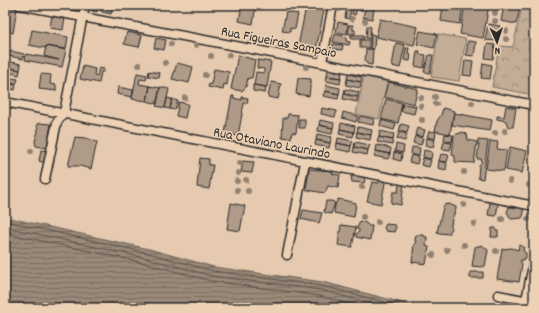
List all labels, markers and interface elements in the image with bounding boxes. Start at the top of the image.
street label: Rua Figueiras Sampaio [219,22,338,64]
north arrow [477,22,517,62]
text: N [494,42,501,58]
street label: Rua Otaviano Laurindo [211,123,332,165]

